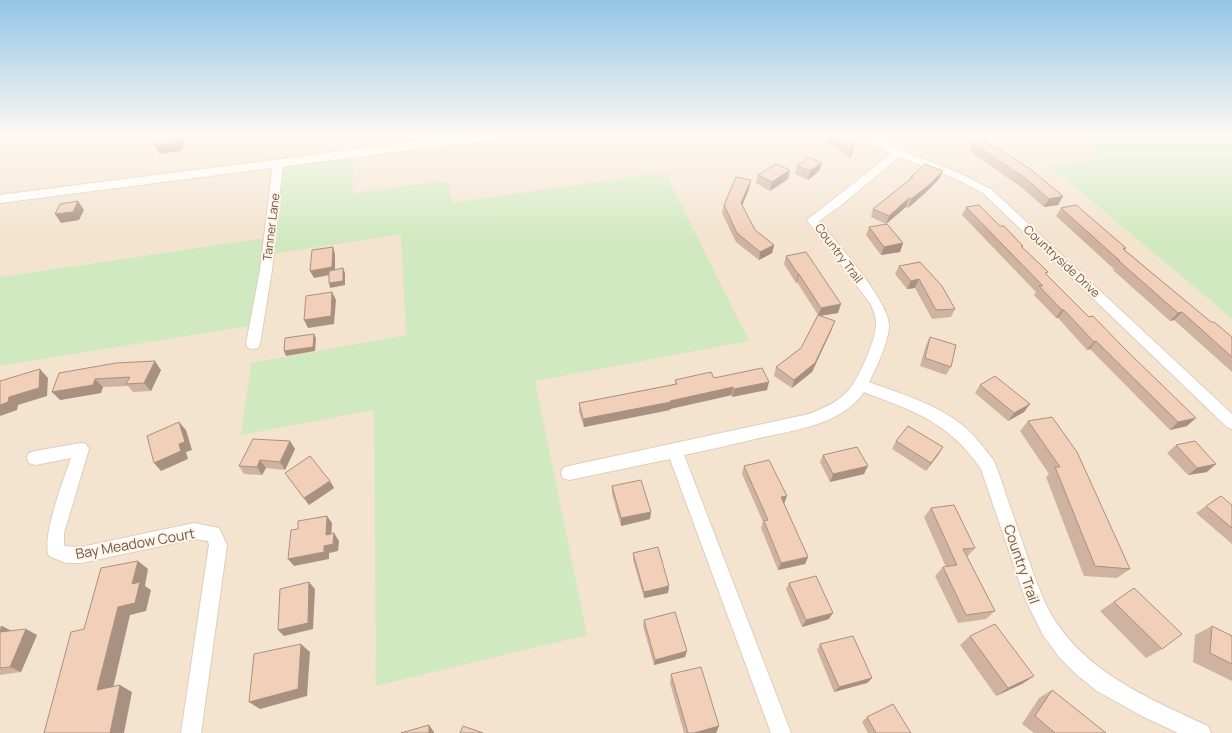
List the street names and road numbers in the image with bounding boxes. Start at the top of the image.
street label: Tanner Lane [258,192,284,262]
street label: Country Trail [811,220,867,286]
street label: Countryside Drive [1020,221,1104,301]
street label: Country Trail [1000,522,1044,606]
street label: Bay Meadow Court [74,523,197,563]

